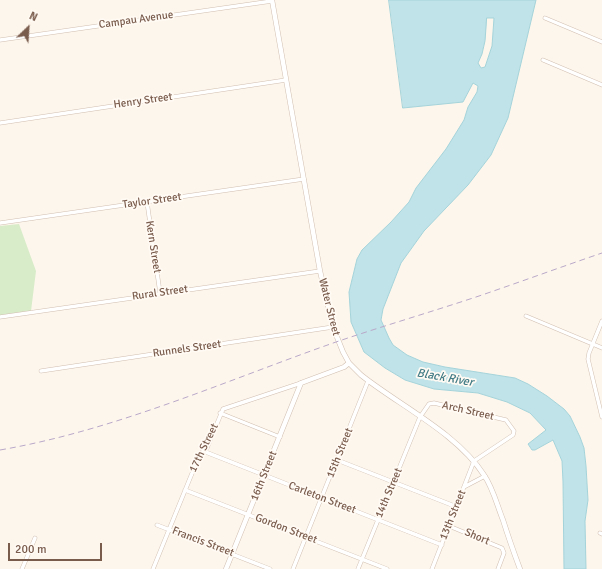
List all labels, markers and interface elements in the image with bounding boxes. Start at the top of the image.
north arrow [8,8,48,48]
street label: Campau Avenue [98,8,174,32]
text: N [27,9,39,24]
street label: Henry Street [113,90,173,112]
street label: Taylor Street [122,190,182,212]
street label: Kern Street [142,220,164,274]
street label: Water Street [315,277,343,337]
street label: Rural Street [131,283,189,303]
street label: Runnels Street [152,338,222,360]
water label: Black River [416,366,474,390]
street label: Arch Street [441,399,495,423]
street label: 17th Street [186,421,222,475]
street label: 15th Street [324,426,356,480]
street label: 16th Street [248,449,280,503]
street label: 14th Street [373,466,405,520]
street label: Carleton Street [286,479,358,517]
street label: 13th Street [437,488,469,542]
street label: Gordon Street [253,511,319,547]
street label: Francis Street [170,524,236,560]
street label: Short [462,526,492,548]
scale bar [10,535,104,561]
text: 200 m [15,542,47,557]

